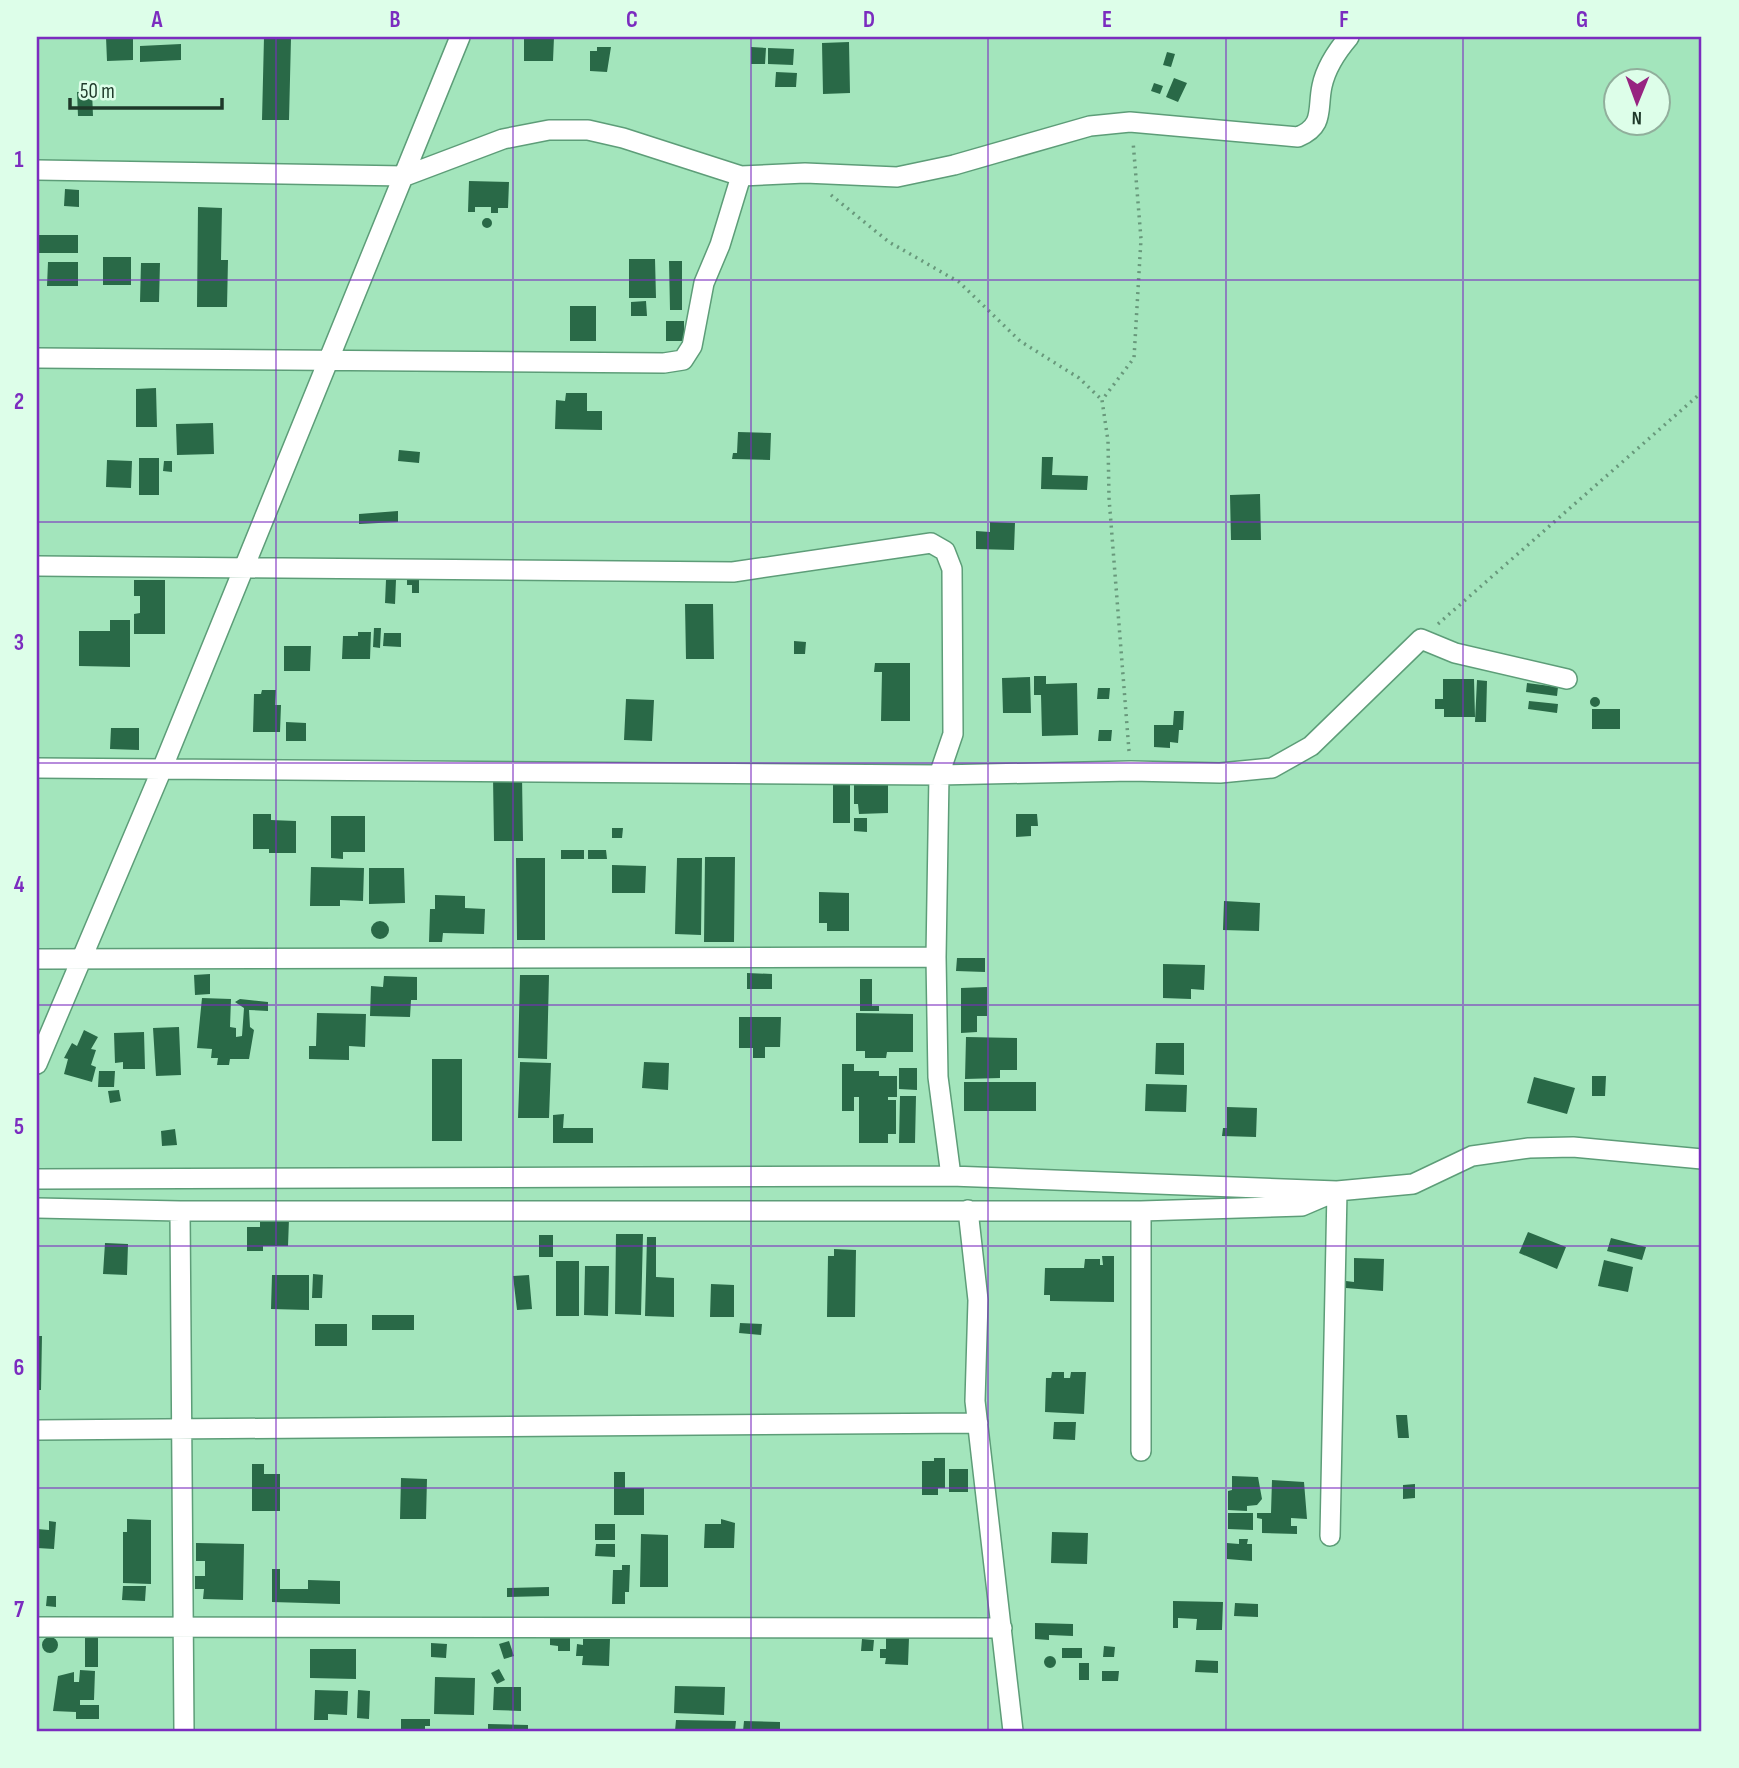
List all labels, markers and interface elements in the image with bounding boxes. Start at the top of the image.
text: A [151,6,164,34]
text: B [390,6,401,34]
text: C [626,6,638,34]
text: D [863,6,875,34]
text: E [1102,6,1112,34]
text: F [1339,6,1349,34]
text: G [1576,6,1588,34]
scale bar [70,66,222,110]
north arrow [1602,66,1672,136]
text: 50 m [80,79,115,104]
text: N [1631,106,1642,129]
text: 1 [14,146,24,174]
text: 2 [14,388,24,416]
text: 3 [14,629,24,657]
text: 4 [14,871,25,899]
text: 5 [14,1113,24,1141]
text: 6 [14,1354,24,1382]
text: 7 [14,1596,24,1624]

